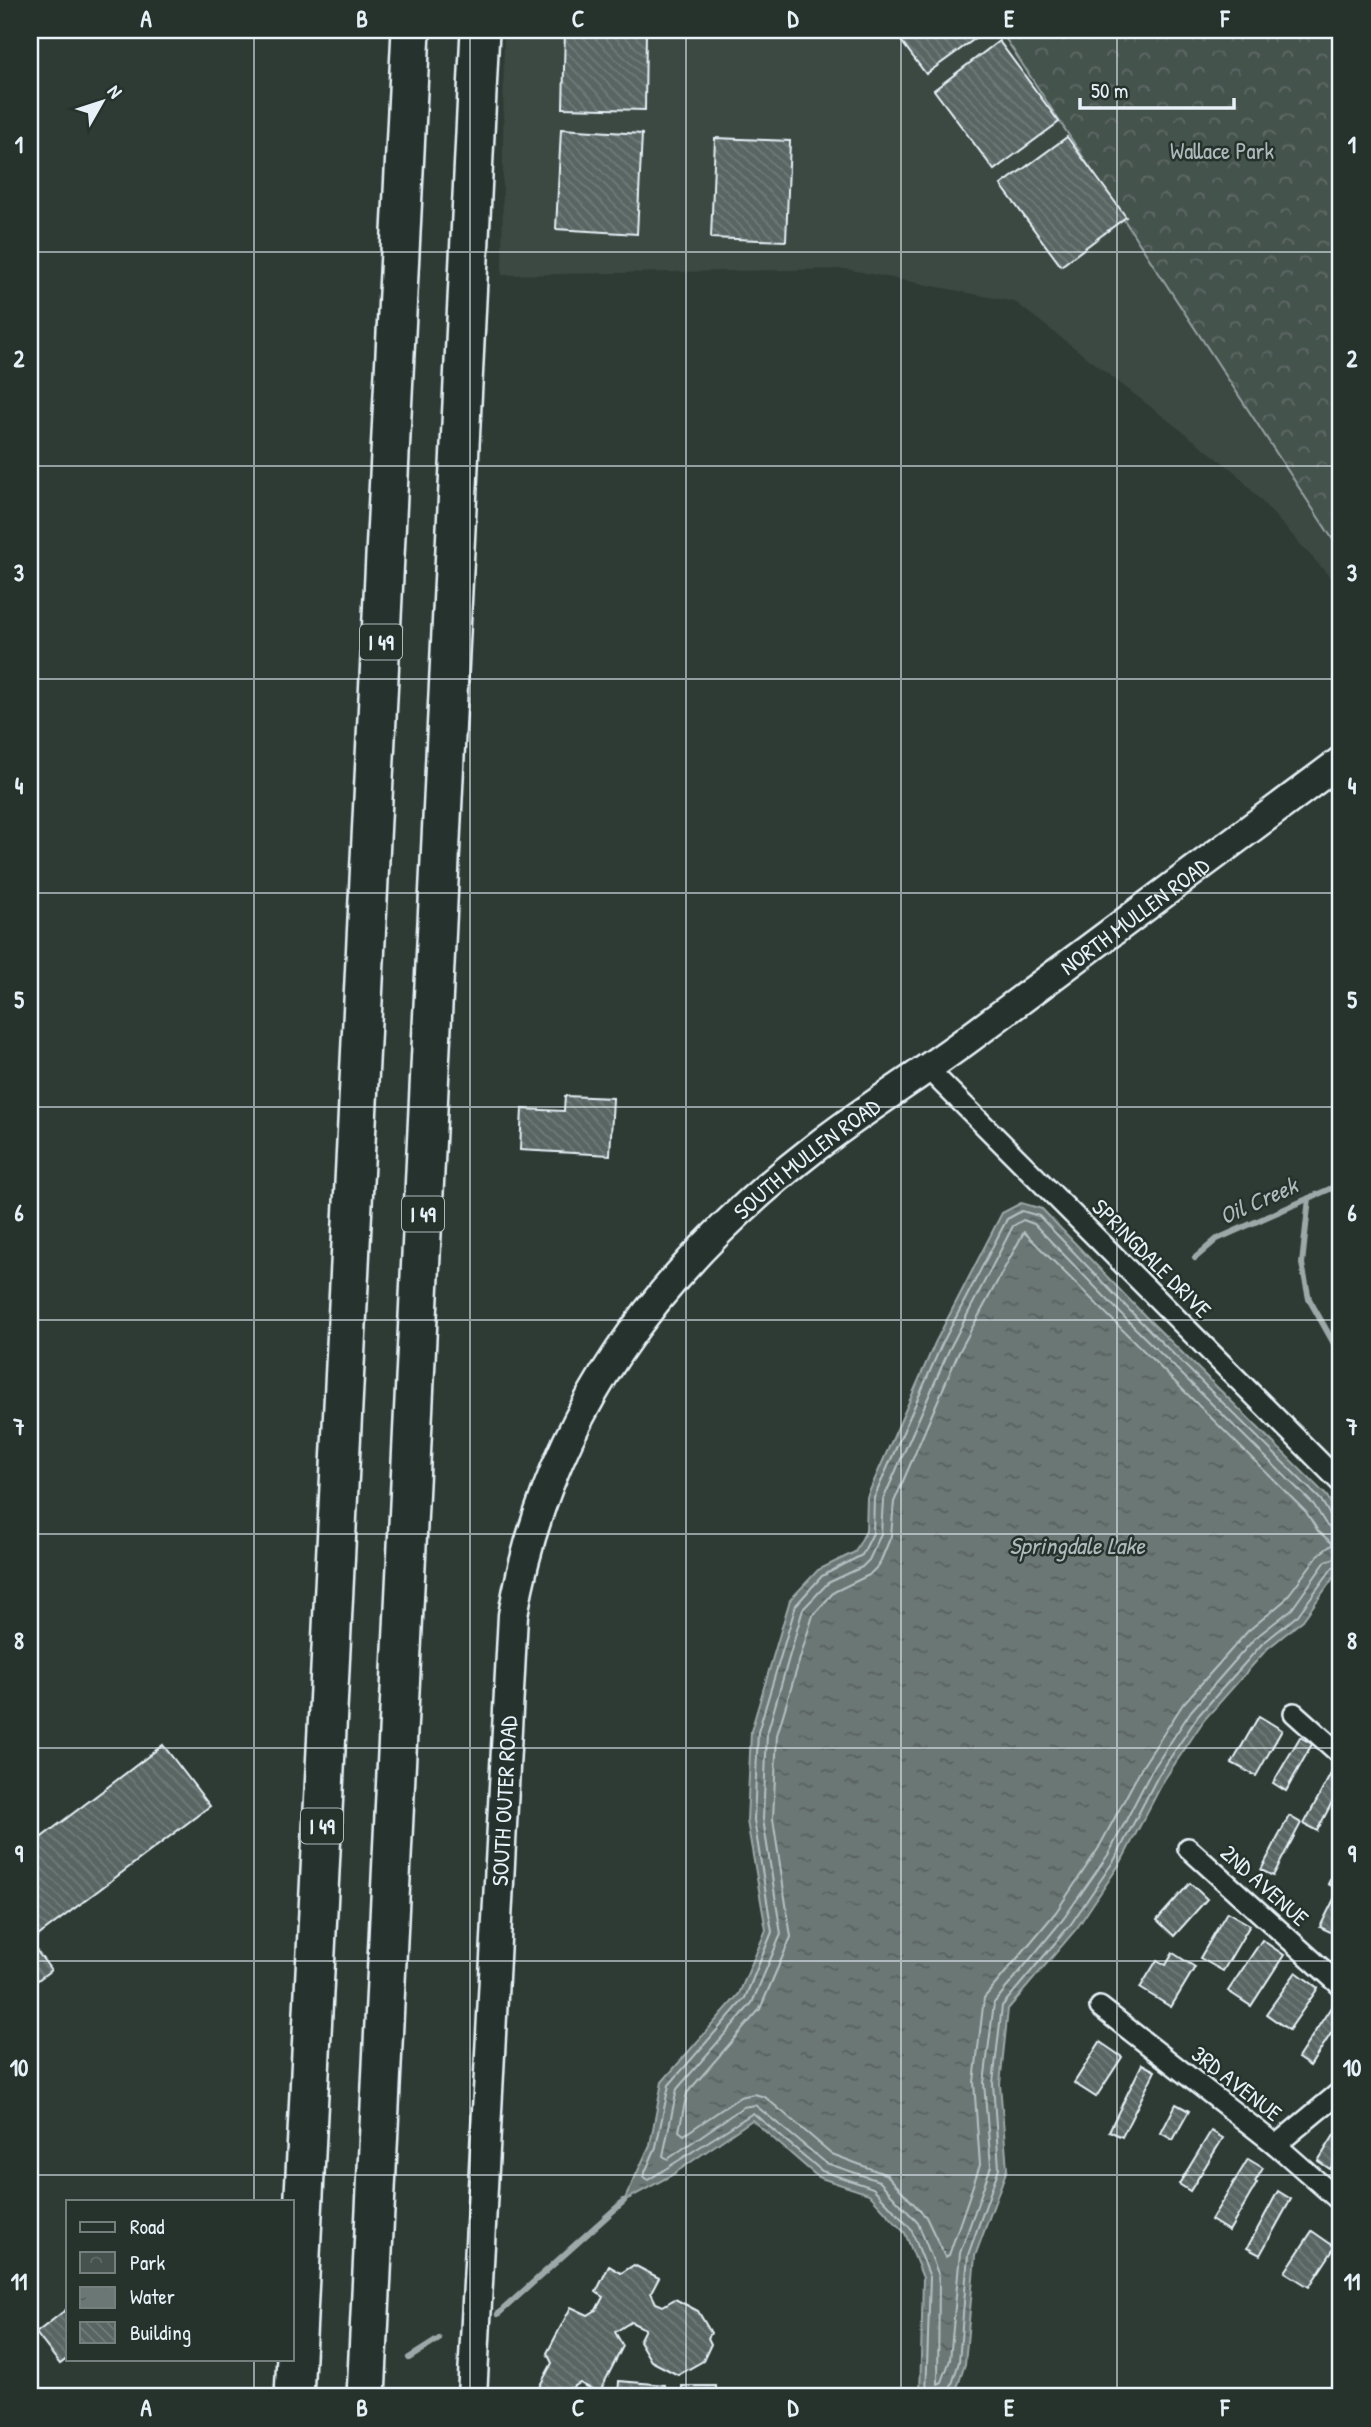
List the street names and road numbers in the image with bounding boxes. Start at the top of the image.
road number: I 49 [360,624,402,660]
street label: NORTH MULLEN ROAD [1053,850,1215,981]
street label: SOUTH MULLEN ROAD [726,1090,886,1226]
street label: SPRINGDALE DRIVE [1086,1192,1218,1324]
road number: I 49 [402,1196,444,1232]
street label: SOUTH OUTER ROAD [483,1715,523,1887]
road number: I 49 [301,1808,343,1843]
street label: 2ND AVENUE [1214,1837,1316,1933]
street label: 3RD AVENUE [1186,2038,1288,2128]

